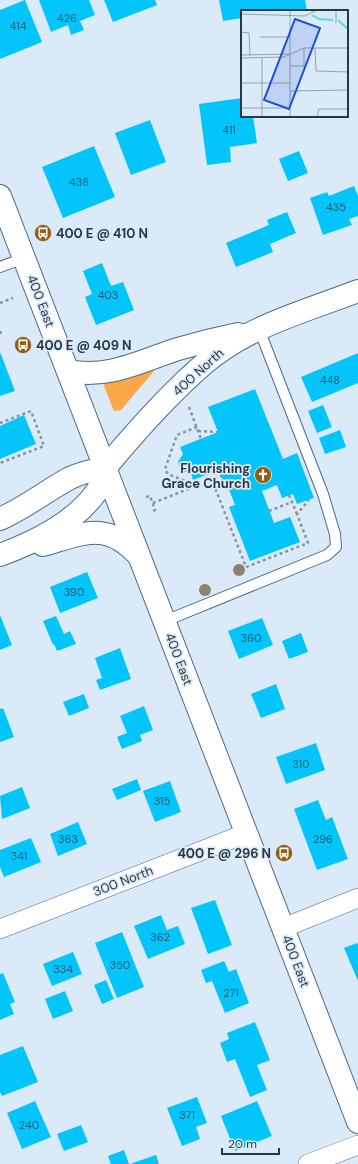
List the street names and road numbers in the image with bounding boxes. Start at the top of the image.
street label: 400 East [23,272,59,330]
street label: 400 North [169,345,227,399]
street label: 400 East [161,630,197,688]
street label: 300 North [91,862,155,900]
street label: 400 East [278,932,314,990]

